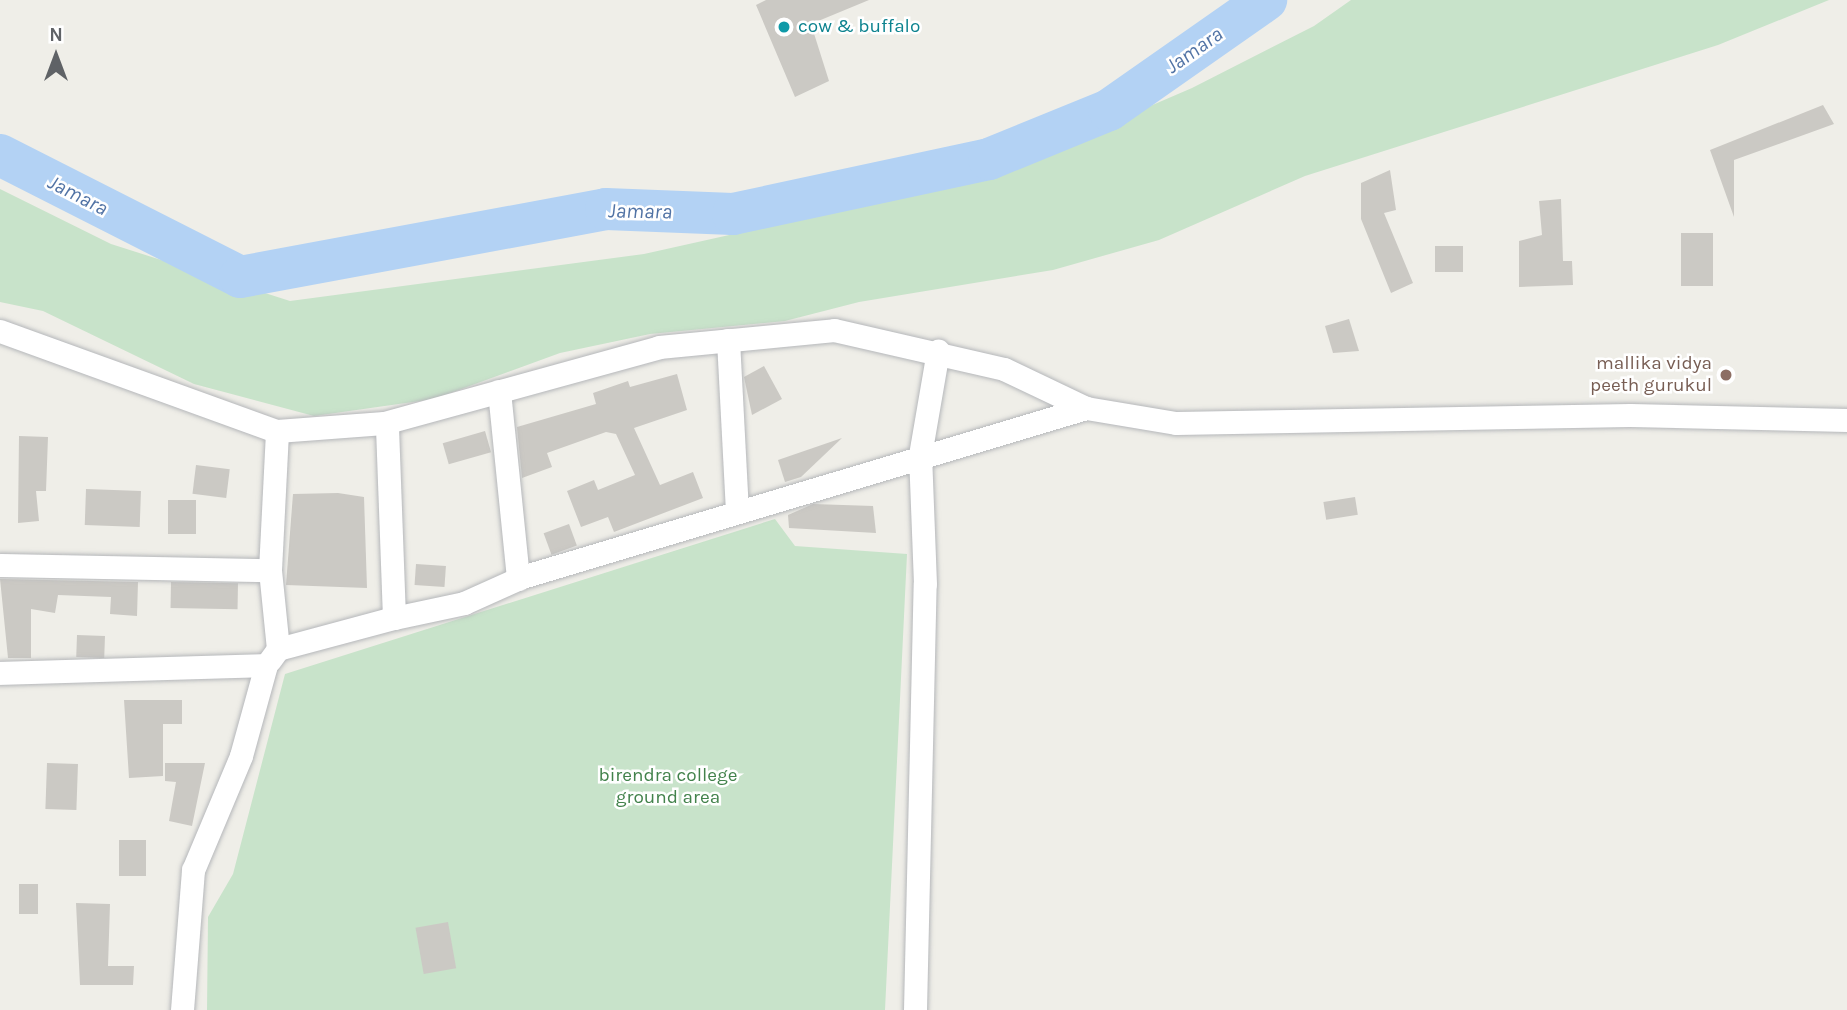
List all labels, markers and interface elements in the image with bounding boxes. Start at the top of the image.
place label: cow & buffalo [798,16,920,38]
marker: cow & buffalo [776,19,792,35]
north arrow [21,21,91,91]
water label: Jamara [1160,21,1228,79]
text: N [49,24,63,46]
water label: Jamara [44,169,112,221]
water label: Jamara [608,198,672,224]
place label: mallika vidya peeth gurukul [1590,353,1712,397]
marker: mallika vidya peeth gurukul [1718,367,1734,383]
park label: birendra college ground area [598,765,738,809]

